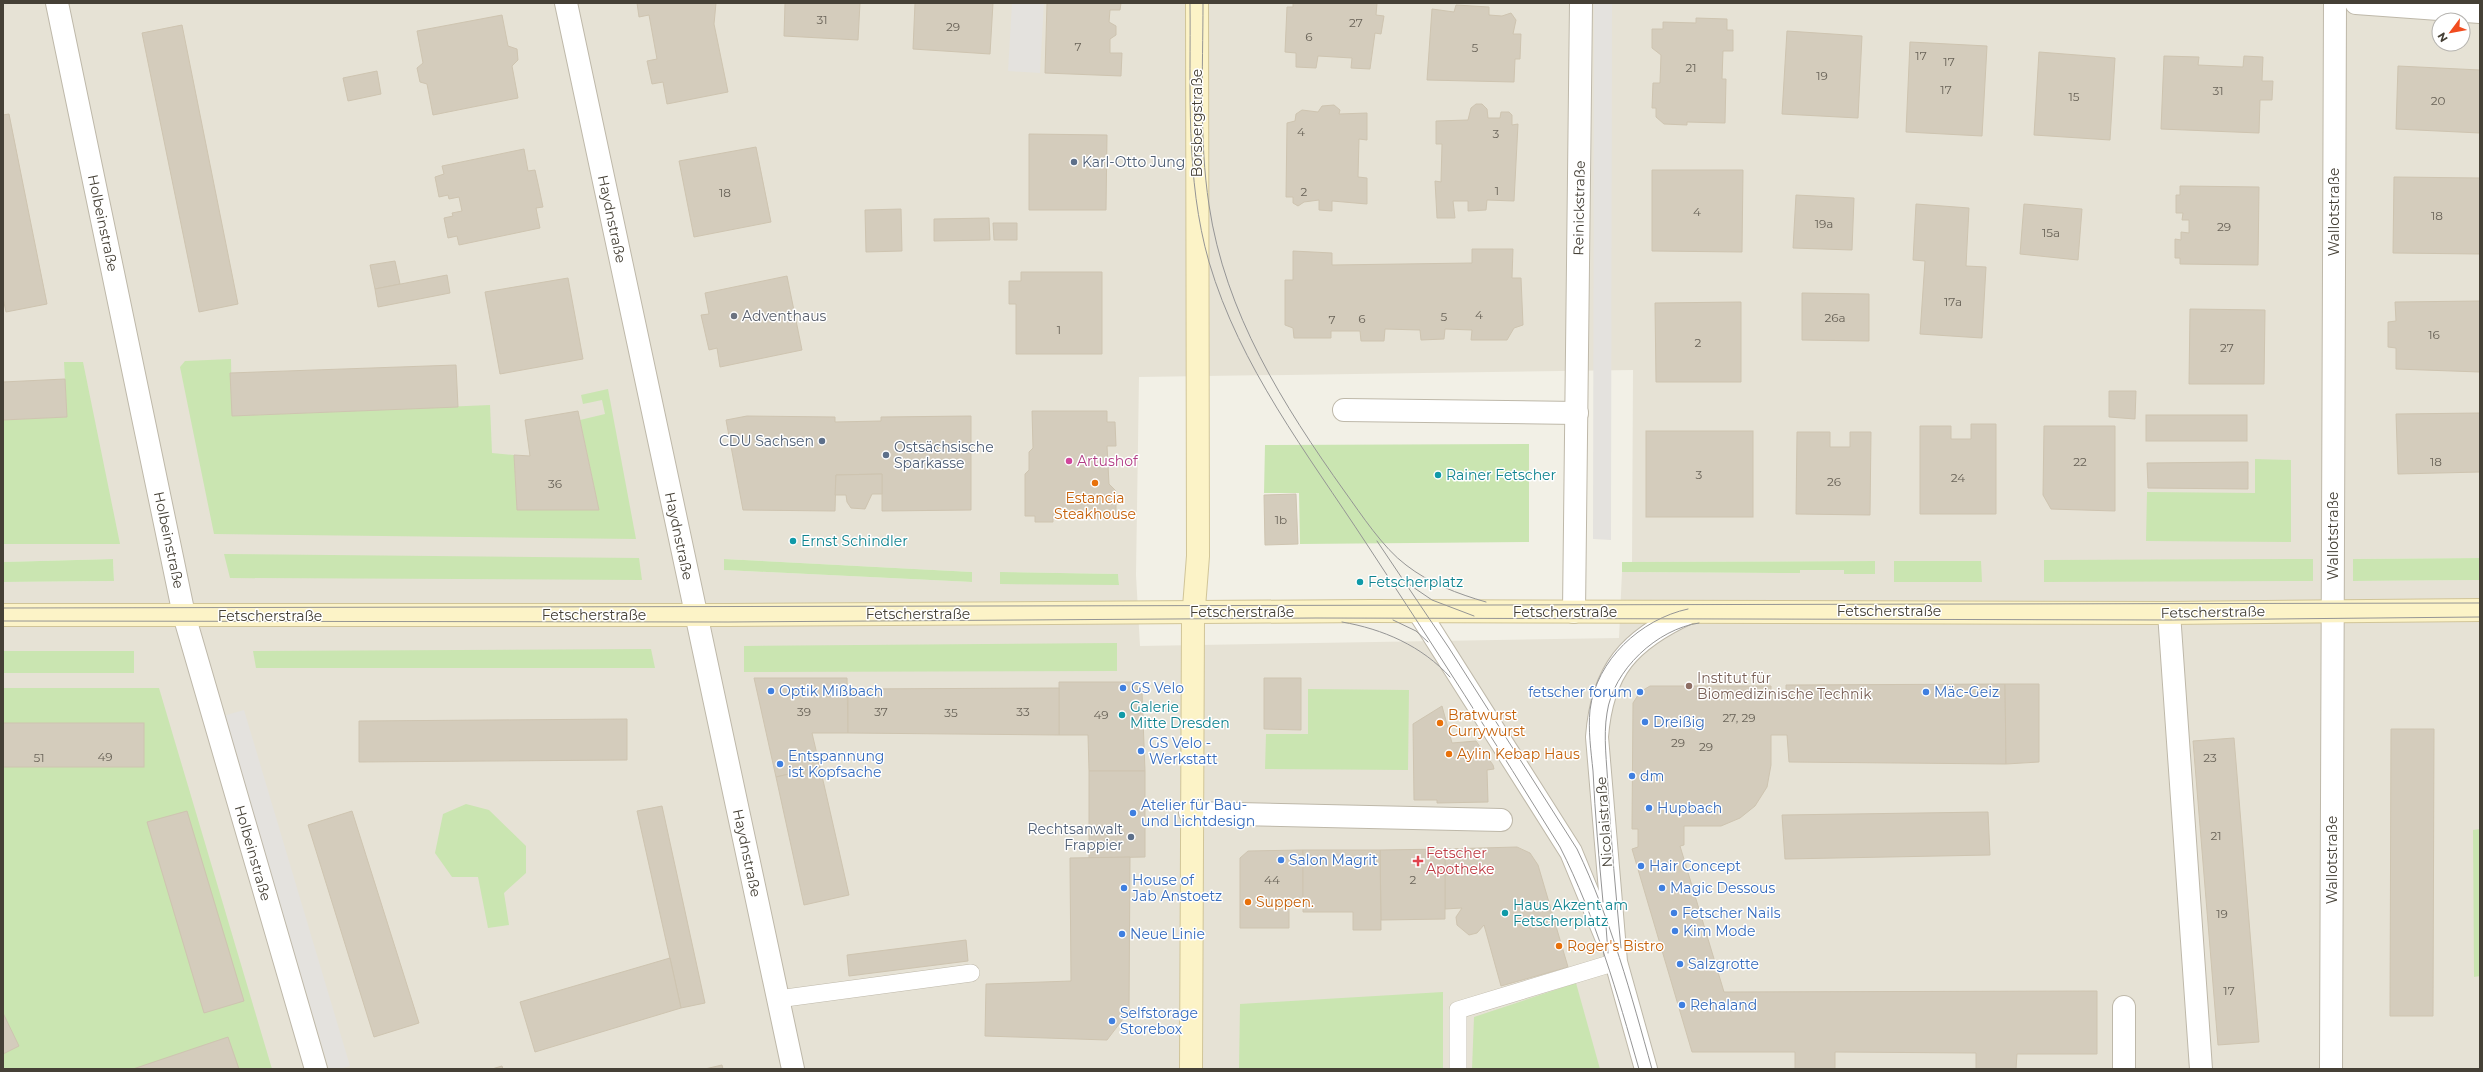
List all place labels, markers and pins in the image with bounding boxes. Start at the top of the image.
place label: Karl-Otto Jung [1082,153,1185,171]
marker: Karl-Otto Jung [1069,157,1079,167]
place label: Adventhaus [742,307,827,325]
marker: Adventhaus [729,311,739,321]
place label: CDU Sachsen [719,432,814,450]
marker: CDU Sachsen [817,436,827,446]
place label: Ostsächsische Sparkasse [894,438,994,472]
marker: Ostsächsische Sparkasse [881,450,891,460]
place label: Artushof [1077,452,1139,470]
marker: Artushof [1064,456,1074,466]
place label: Rainer Fetscher [1446,466,1557,484]
marker: Rainer Fetscher [1433,470,1443,480]
marker: Estancia Steakhouse [1090,478,1100,488]
place label: Estancia Steakhouse [1054,489,1136,523]
place label: Ernst Schindler [801,532,908,550]
marker: Ernst Schindler [788,536,798,546]
place label: Fetscherplatz [1368,573,1463,591]
marker: Fetscherplatz [1355,577,1365,587]
place label: Institut für Biomedizinische Technik [1697,669,1872,703]
place label: GS Velo [1131,679,1184,697]
marker: Institut für Biomedizinische Technik [1684,681,1694,691]
place label: Optik Mißbach [779,682,883,700]
marker: GS Velo [1118,683,1128,693]
place label: fetscher forum [1528,683,1632,701]
place label: Mäc-Geiz [1934,683,1999,701]
marker: Optik Mißbach [766,686,776,696]
marker: fetscher forum [1635,687,1645,697]
marker: Mäc-Geiz [1921,687,1931,697]
place label: Galerie Mitte Dresden [1130,698,1230,732]
place label: Bratwurst Currywurst [1448,706,1526,740]
marker: Galerie Mitte Dresden [1117,710,1127,720]
place label: Dreißig [1653,713,1705,731]
marker: Dreißig [1640,717,1650,727]
marker: Bratwurst Currywurst [1435,718,1445,728]
place label: GS Velo - Werkstatt [1149,734,1218,768]
place label: Aylin Kebap Haus [1457,745,1580,763]
marker: GS Velo - Werkstatt [1136,746,1146,756]
place label: Entspannung ist Kopfsache [788,747,884,781]
marker: Aylin Kebap Haus [1444,749,1454,759]
marker: Entspannung ist Kopfsache [775,759,785,769]
place label: dm [1640,767,1664,785]
marker: dm [1627,771,1637,781]
place label: Atelier für Bau- und Lichtdesign [1141,796,1255,830]
place label: Hupbach [1657,799,1722,817]
marker: Hupbach [1644,803,1654,813]
marker: Atelier für Bau- und Lichtdesign [1128,808,1138,818]
place label: Rechtsanwalt Frappier [1027,820,1123,854]
marker: Rechtsanwalt Frappier [1126,832,1136,842]
place label: Fetscher Apotheke [1426,844,1494,878]
place label: Salon Magrit [1289,851,1378,869]
marker: Salon Magrit [1276,855,1286,865]
marker: Fetscher Apotheke [1413,856,1423,866]
place label: Hair Concept [1649,857,1741,875]
marker: Hair Concept [1636,861,1646,871]
place label: House of Jab Anstoetz [1131,871,1222,905]
place label: Magic Dessous [1670,879,1775,897]
marker: House of Jab Anstoetz [1119,883,1129,893]
marker: Magic Dessous [1657,883,1667,893]
place label: Suppen. [1256,893,1314,911]
place label: Haus Akzent am Fetscherplatz [1513,896,1628,930]
marker: Suppen. [1243,897,1253,907]
place label: Fetscher Nails [1682,904,1781,922]
marker: Haus Akzent am Fetscherplatz [1500,908,1510,918]
marker: Fetscher Nails [1669,908,1679,918]
place label: Kim Mode [1683,922,1755,940]
place label: Neue Linie [1130,925,1205,943]
marker: Kim Mode [1670,926,1680,936]
marker: Neue Linie [1117,929,1127,939]
place label: Roger's Bistro [1567,937,1664,955]
marker: Roger's Bistro [1554,941,1564,951]
place label: Salzgrotte [1688,955,1759,973]
marker: Salzgrotte [1675,959,1685,969]
place label: Rehaland [1690,996,1757,1014]
marker: Rehaland [1677,1000,1687,1010]
place label: Selfstorage Storebox [1120,1004,1198,1038]
marker: Selfstorage Storebox [1107,1016,1117,1026]

